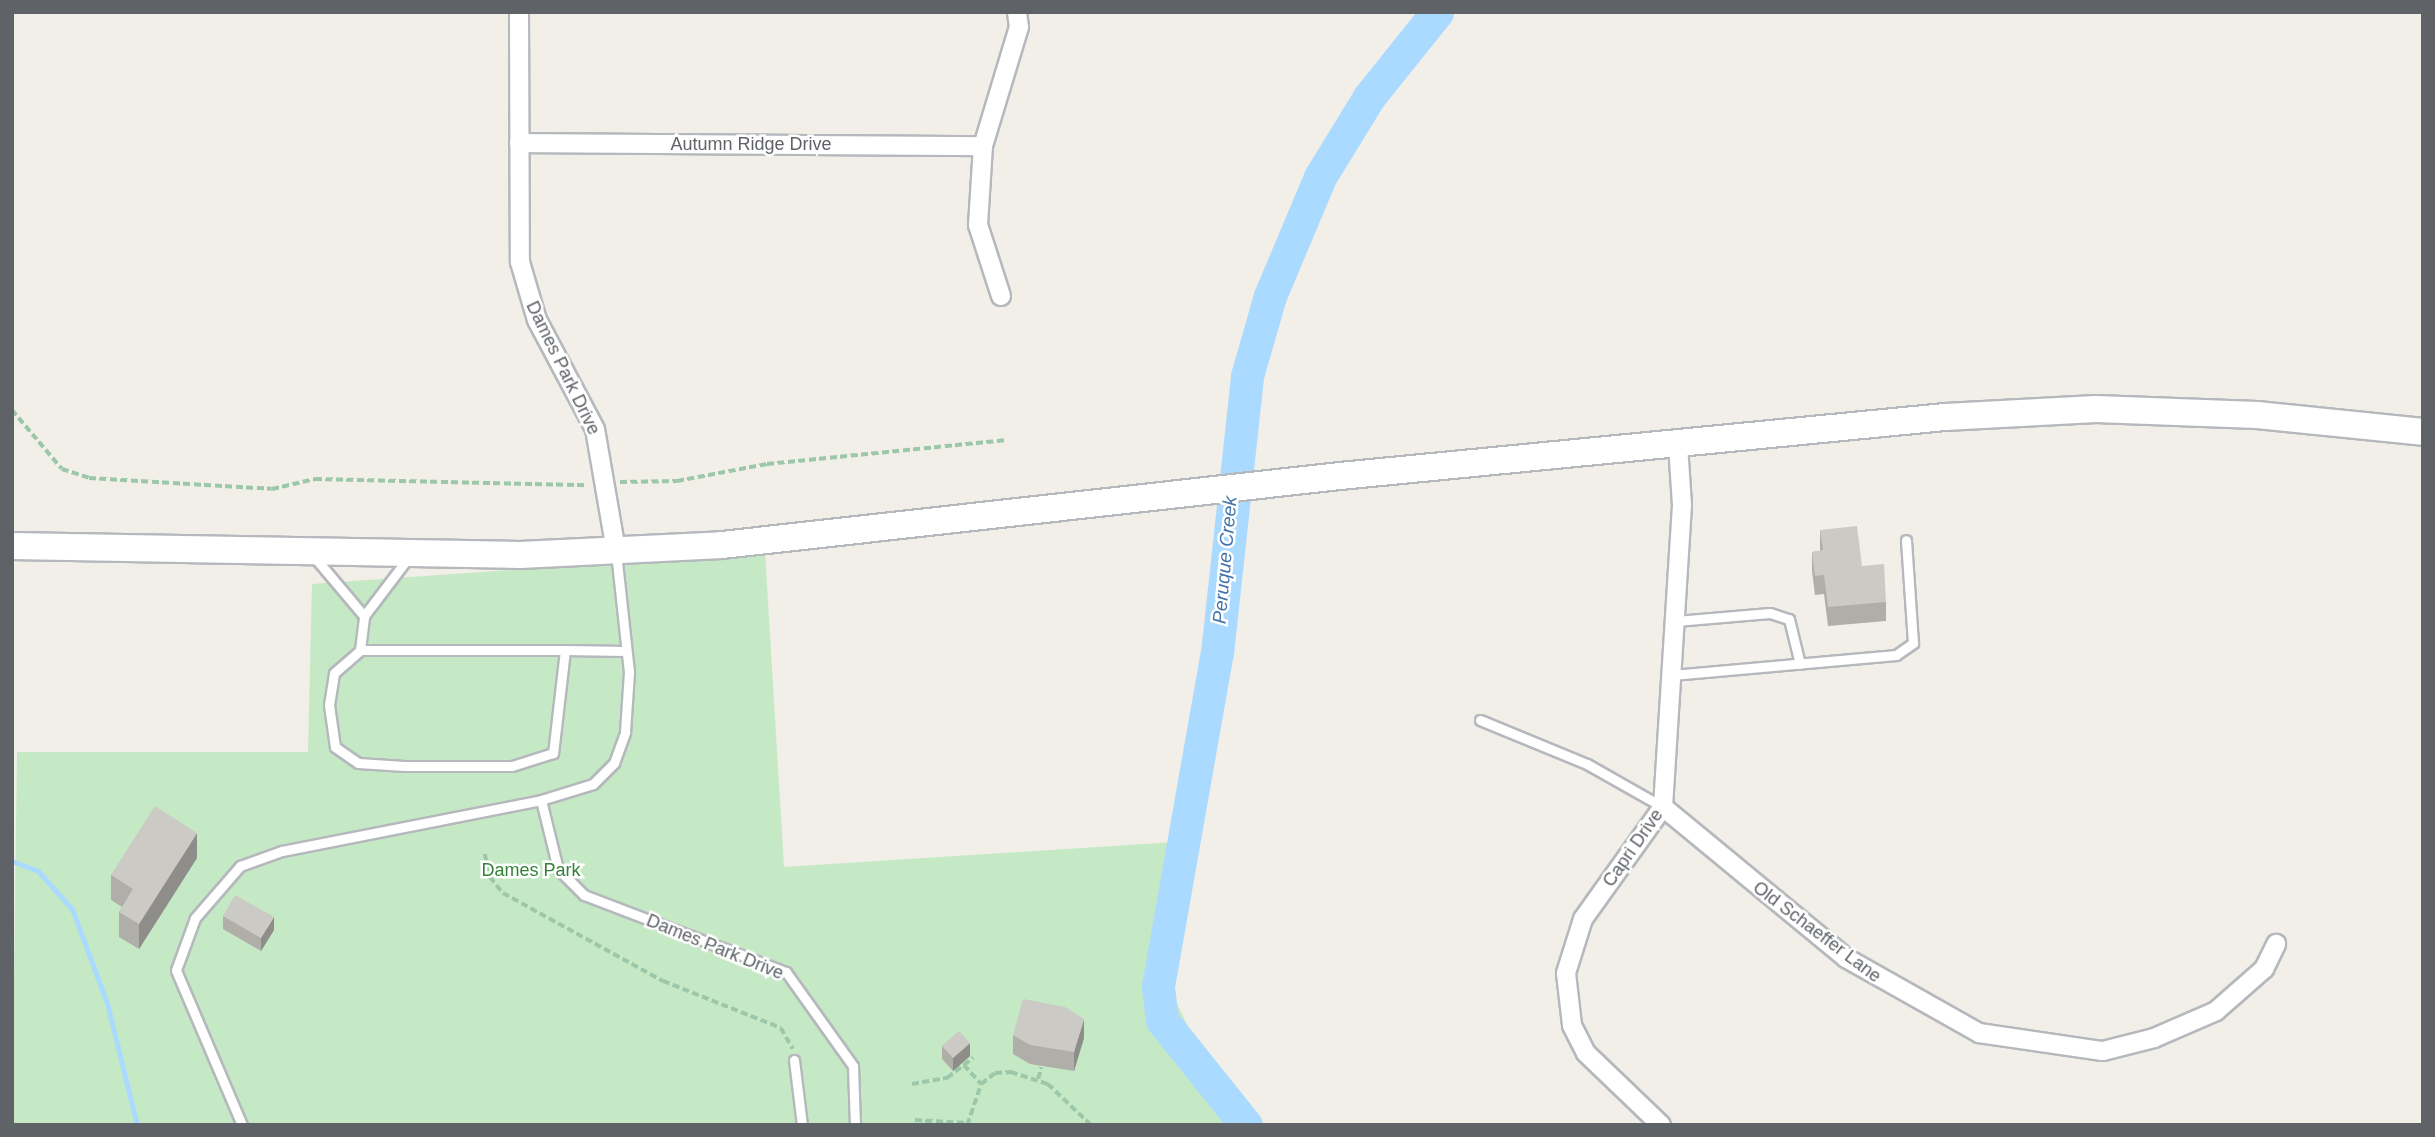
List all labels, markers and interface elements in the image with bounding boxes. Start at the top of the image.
street label: Autumn Ridge Drive [670,133,832,155]
street label: Dames Park Drive [521,298,605,438]
water label: Peruque Creek [1208,495,1242,625]
street label: Capri Drive [1598,805,1668,891]
park label: Dames Park [481,859,581,881]
street label: Old Schaeffer Lane [1749,877,1885,987]
street label: Dames Park Drive [643,910,787,984]

